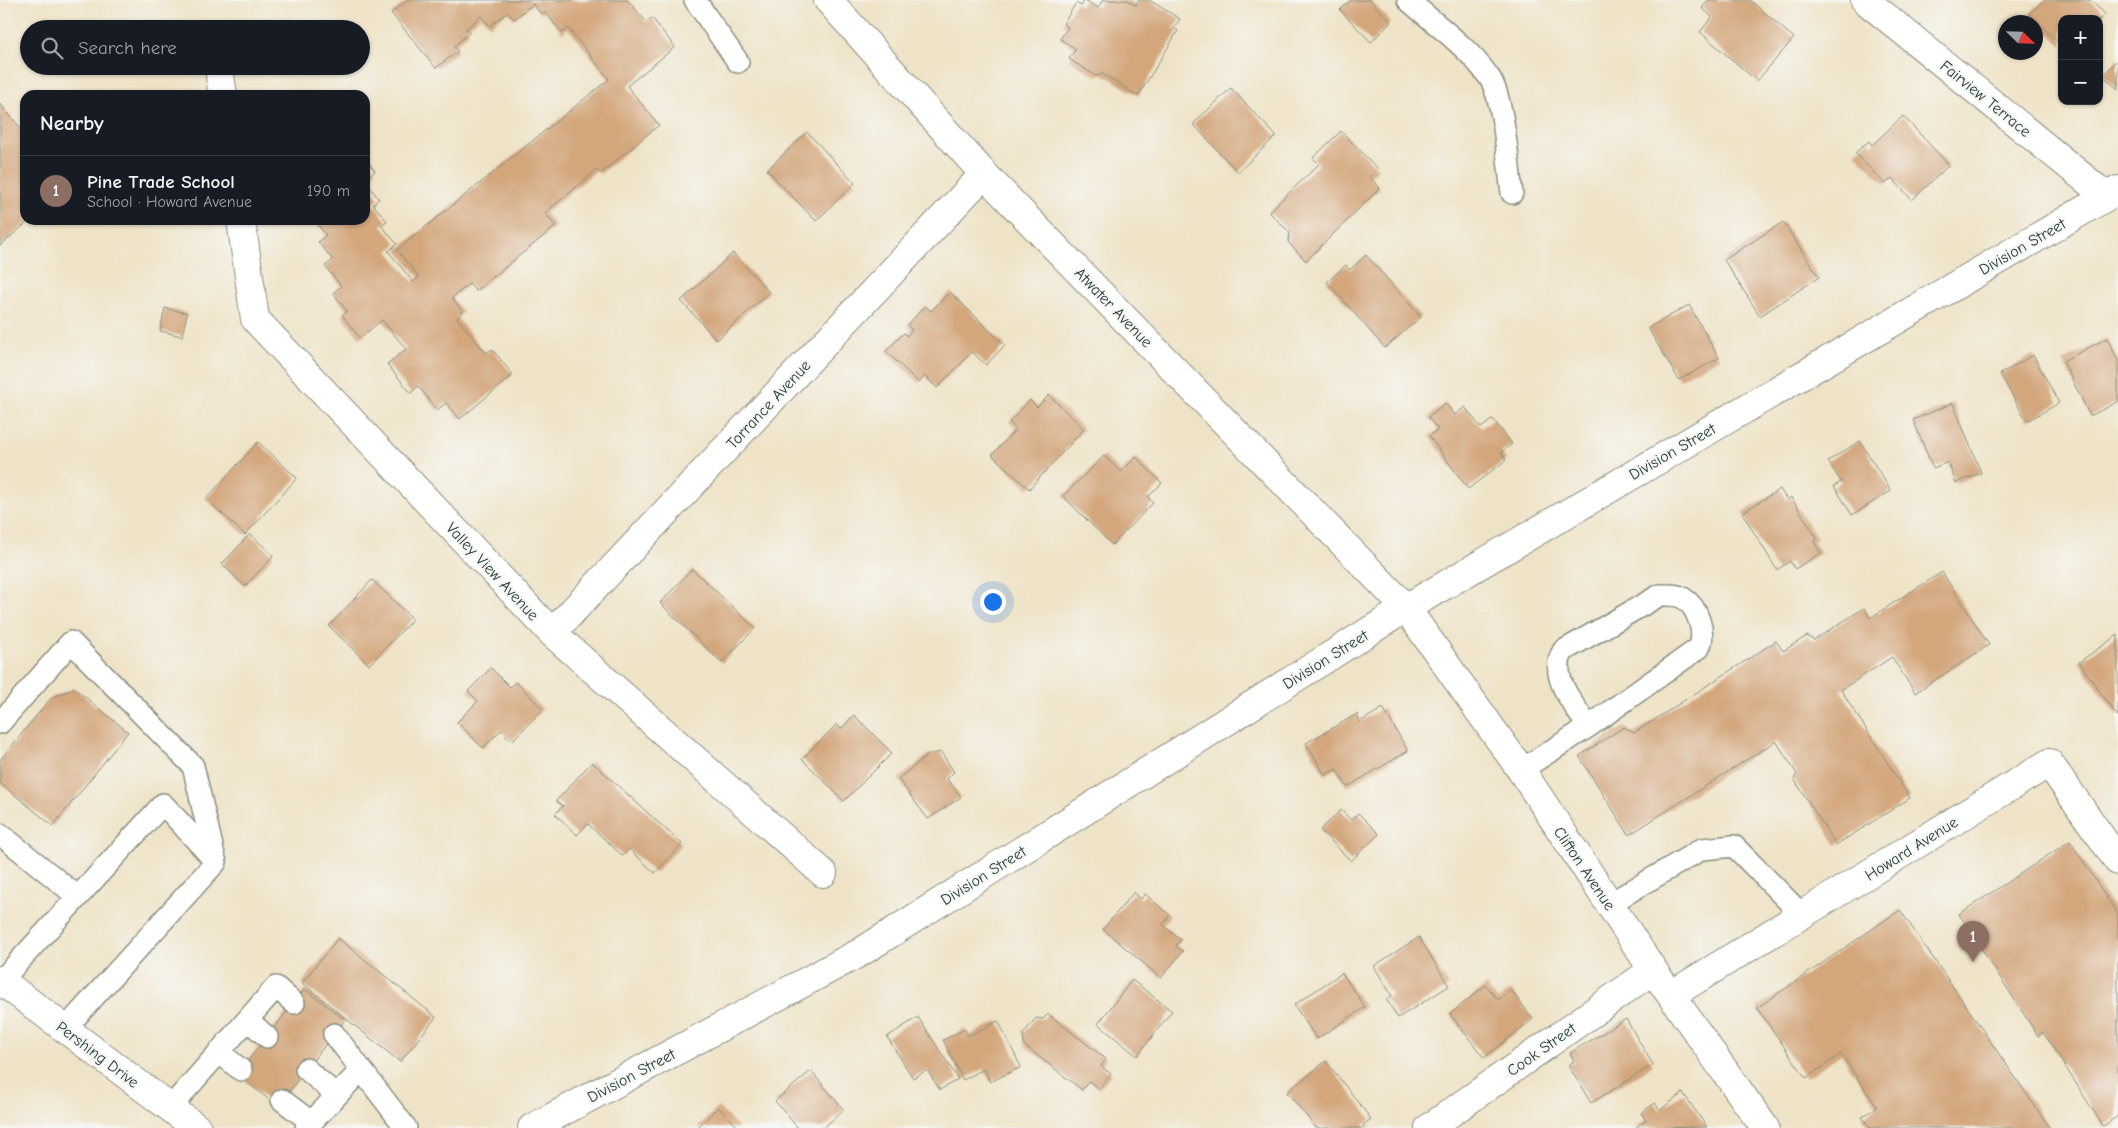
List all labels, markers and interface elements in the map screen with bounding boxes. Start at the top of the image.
north arrow [1998,15,2043,60]
map controls [2058,15,2103,105]
button: + [2058,15,2103,60]
search box [20,20,370,75]
icon: search [38,34,66,62]
text: Search here [78,37,177,59]
street label: Fairview Terrace [1936,57,2034,141]
button: − [2058,60,2103,105]
text: Nearby [40,111,104,135]
text: Pine Trade School [87,171,235,193]
text: 1 [53,182,59,200]
text: 190 m [307,182,350,200]
text: School · Howard Avenue [87,193,252,211]
street label: Division Street [1976,215,2069,279]
street label: Atwater Avenue [1071,264,1156,351]
street label: Torrance Avenue [723,357,814,453]
street label: Division Street [1626,420,1719,484]
street label: Valley View Avenue [442,519,542,624]
your location [980,589,1006,615]
street label: Division Street [1280,626,1372,693]
street label: Howard Avenue [1862,813,1961,885]
street label: Clifton Avenue [1550,823,1619,914]
street label: Division Street [938,842,1030,909]
pin: 1 [1957,921,1989,962]
street label: Pershing Drive [53,1018,142,1092]
street label: Cook Street [1504,1019,1580,1080]
street label: Division Street [584,1045,679,1107]

